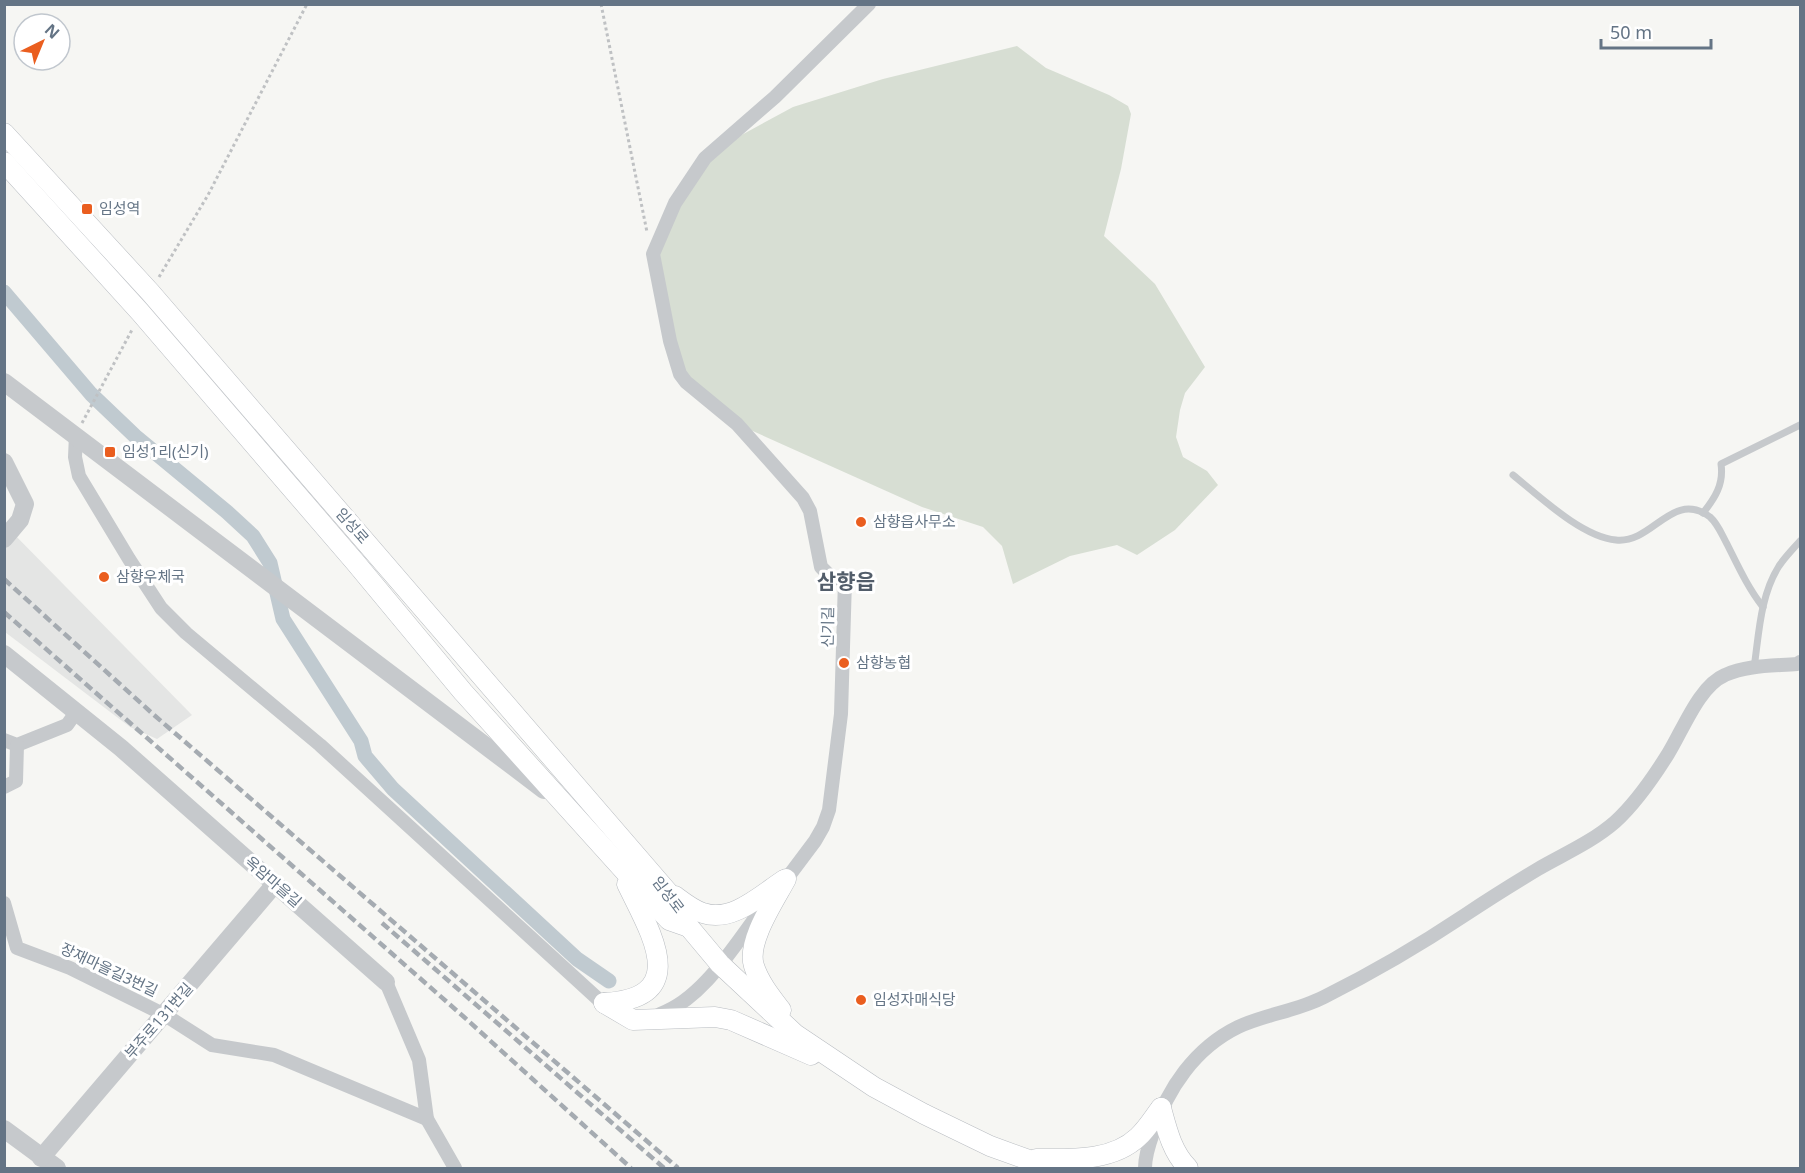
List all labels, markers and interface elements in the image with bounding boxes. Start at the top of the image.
north arrow [12,12,72,72]
scale bar [1601,12,1710,50]
text: N [40,19,64,44]
text: 50 m [1610,20,1652,44]
place label: 임성역 [99,198,140,218]
marker: 임성역 [80,202,94,216]
place label: 임성1리(신기) [122,441,209,461]
marker: 임성1리(신기) [103,445,117,459]
street label: 임성로 [332,503,374,548]
place label: 삼향읍사무소 [873,511,956,531]
marker: 삼향읍사무소 [854,515,868,529]
place label: 삼향우체국 [116,566,185,586]
district label: 삼향읍 [817,567,875,595]
marker: 삼향우체국 [97,570,111,584]
street label: 신기길 [817,606,837,648]
place label: 삼향농협 [856,652,911,672]
marker: 삼향농협 [837,656,851,670]
street label: 옥암마을길 [241,851,306,911]
street label: 임성로 [648,872,689,917]
street label: 장재마을길3번길 [58,938,161,1000]
street label: 부주로131번길 [120,978,197,1063]
place label: 임성자매식당 [873,989,956,1009]
marker: 임성자매식당 [854,993,868,1007]

